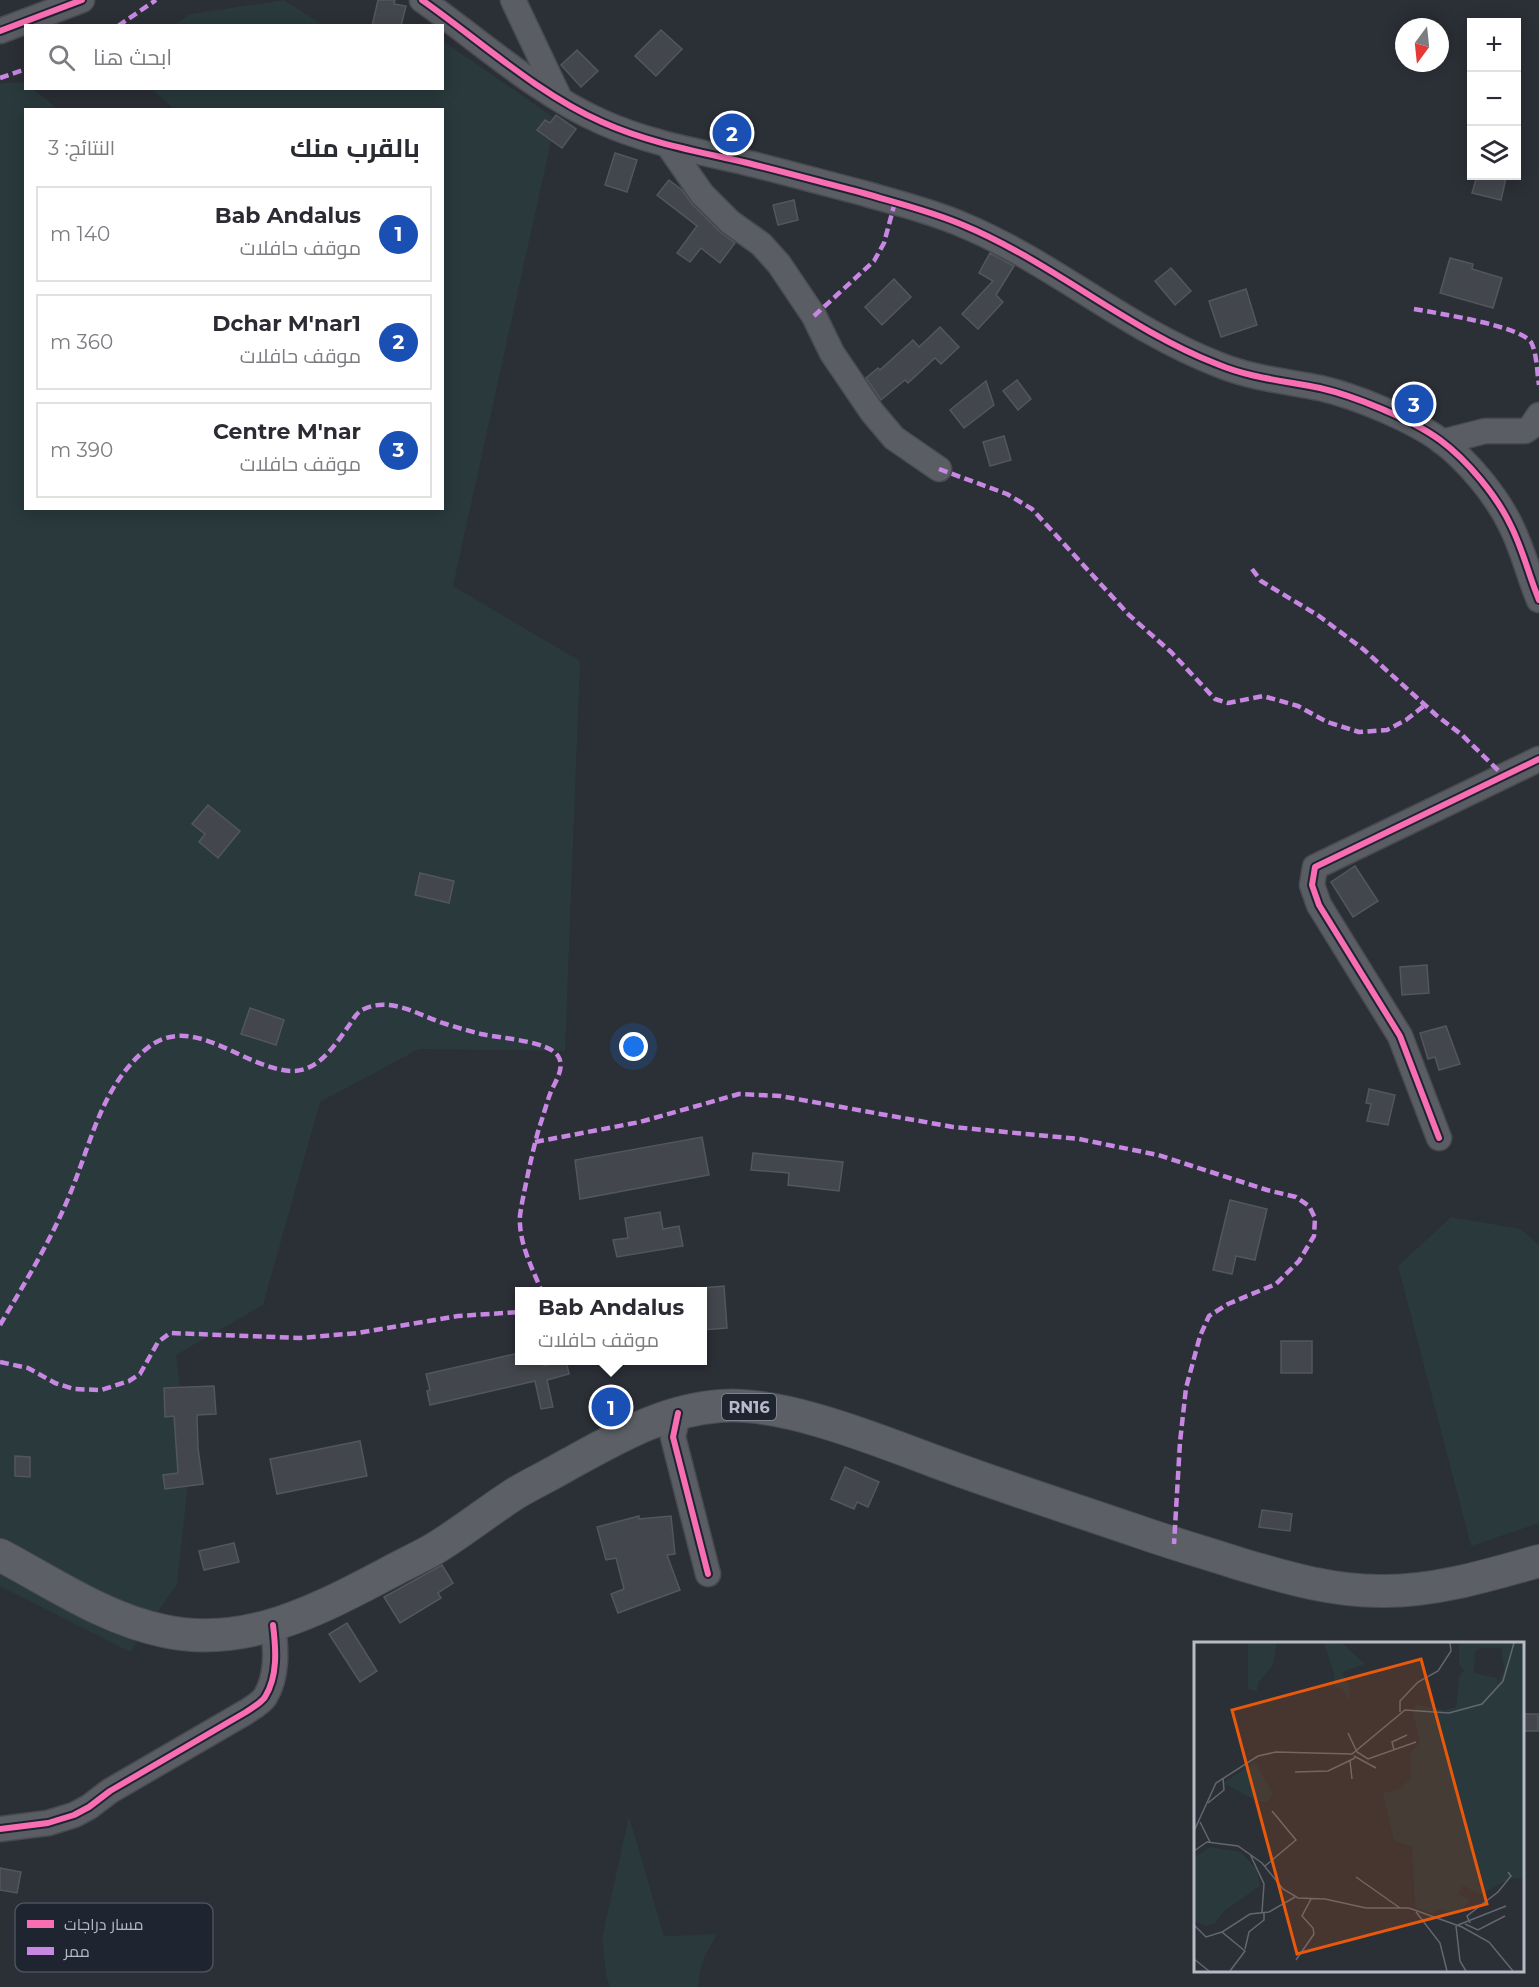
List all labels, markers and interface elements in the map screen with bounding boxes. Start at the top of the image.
north arrow [1395,18,1449,72]
map controls [1467,18,1521,180]
button: + [1467,18,1521,72]
search box [24,24,444,90]
icon: search [45,41,78,74]
text: ابحث هنا [93,44,172,71]
button: − [1467,72,1521,126]
pin: 2 [712,110,752,156]
button: layers [1467,126,1521,180]
text: بالقرب منك [290,132,420,164]
text: النتائج: 3 [48,136,115,160]
text: Bab Andalus [215,202,361,229]
text: 140 m [50,222,110,246]
text: 1 [395,222,402,246]
text: موقف حافلات [240,236,361,260]
text: Dchar M'nar1 [212,310,361,337]
text: 360 m [50,330,113,354]
text: 2 [393,330,404,354]
text: موقف حافلات [240,344,361,368]
pin: 3 [1394,382,1434,426]
text: Centre M'nar [213,418,361,445]
text: 390 m [50,438,113,462]
text: 3 [393,438,404,462]
text: موقف حافلات [240,452,361,476]
your location [619,1032,648,1061]
popup [515,1287,707,1365]
text: Bab Andalus [538,1294,684,1321]
text: موقف حافلات [538,1328,659,1352]
pin: 1 [592,1384,630,1430]
road number: RN16 [722,1394,776,1420]
inset map [1194,1642,1524,1972]
legend [15,1903,213,1972]
text: مسار دراجات [64,1915,144,1934]
text: ممر [63,1942,90,1961]

